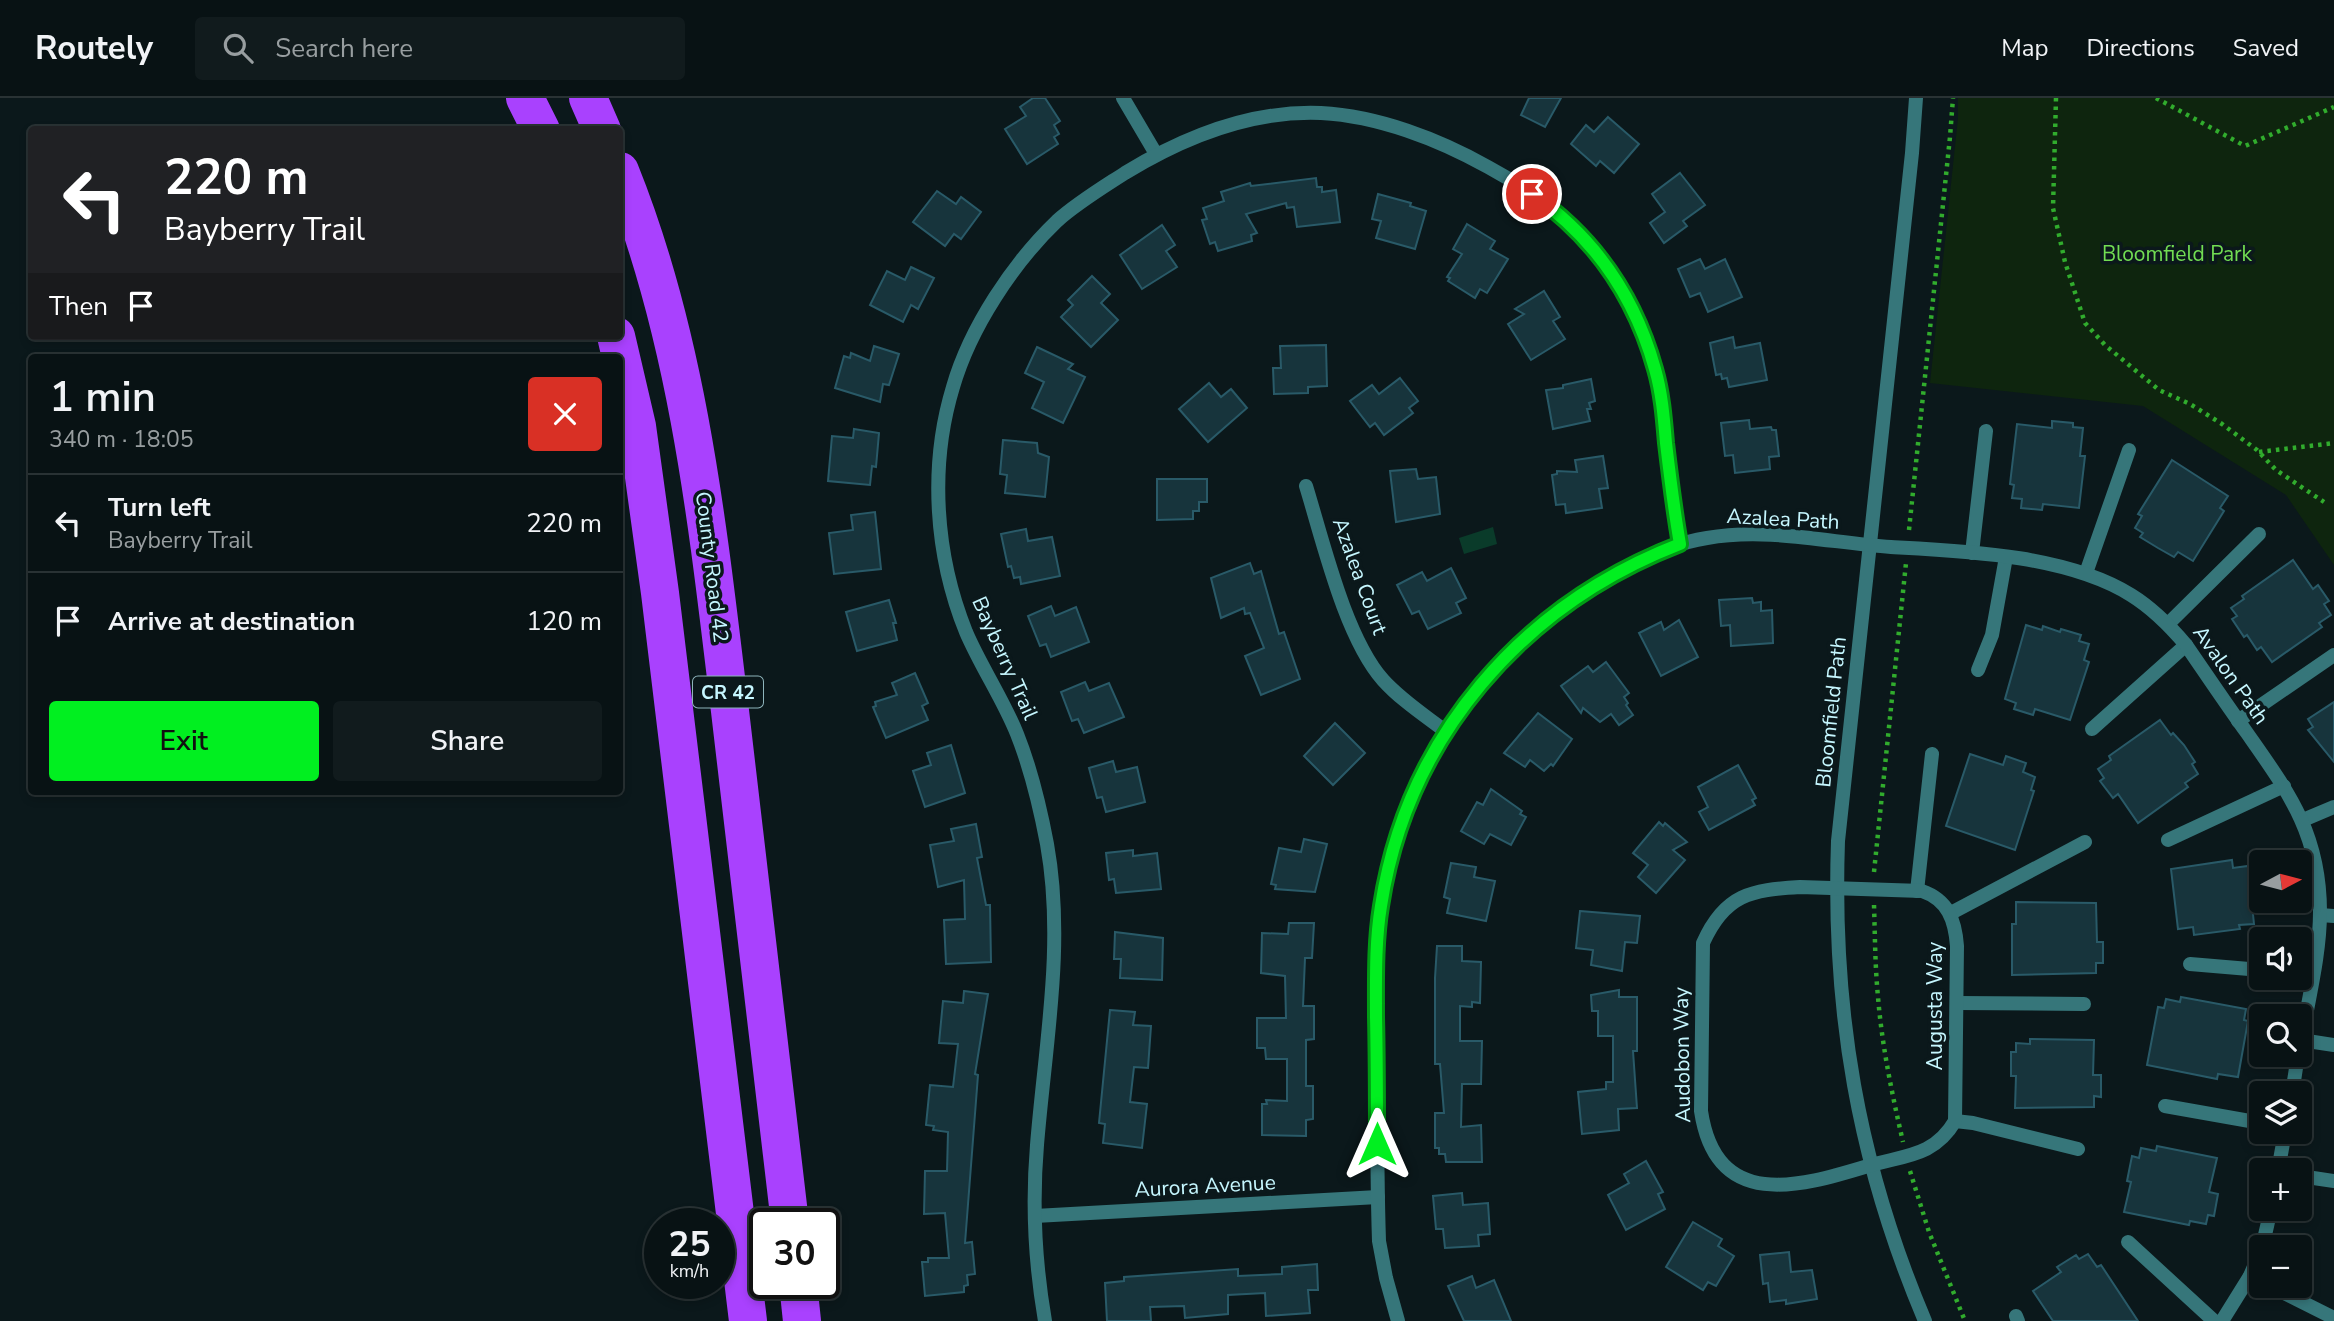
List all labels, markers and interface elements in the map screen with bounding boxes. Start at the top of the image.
search box [195,17,685,80]
text: Routely [35,26,153,71]
icon: search [219,29,257,67]
text: Search here [275,31,413,66]
text: Map [2001,32,2048,64]
text: Directions [2086,32,2195,64]
text: Saved [2233,32,2299,64]
text: 220 m [164,144,308,211]
icon: left [49,154,140,245]
pin [1502,164,1562,224]
icon: arrive [1513,175,1551,213]
text: Bayberry Trail [164,208,365,251]
park label: Bloomfield Park [2102,240,2253,268]
icon: arrive [122,287,160,325]
text: Then [49,289,108,324]
text: 1 min [49,369,156,426]
button: close [528,377,602,451]
text: 340 m · 18:05 [49,424,194,455]
text: Turn left [108,490,211,525]
street label: County Road 42 [689,490,735,644]
street label: Azalea Path [1726,502,1840,536]
icon: left [49,504,87,542]
text: 220 m [526,506,602,541]
street label: Azalea Court [1326,514,1394,639]
text: Bayberry Trail [108,525,253,556]
street label: Bayberry Trail [965,592,1045,725]
icon: arrive [49,602,87,640]
text: Arrive at destination [108,604,355,639]
text: 120 m [526,604,602,639]
street label: Avalon Path [2187,620,2275,730]
street label: Bloomfield Path [1809,635,1853,789]
road number: CR 42 [693,677,763,708]
button: Exit [49,701,319,781]
button: Share [333,701,602,781]
north arrow [2249,850,2312,914]
map controls [2249,850,2312,1298]
button: sound [2249,927,2312,990]
street label: Augusta Way [1921,941,1949,1070]
street label: Audobon Way [1667,987,1697,1123]
button: search [2249,1004,2312,1067]
button: layers [2249,1081,2312,1144]
position arrow [1340,1107,1414,1181]
button: + [2249,1158,2312,1221]
street label: Aurora Avenue [1134,1168,1276,1204]
speed limit sign: 30 [749,1208,840,1299]
text: 25 [668,1221,711,1268]
button: − [2249,1235,2312,1298]
text: km/h [670,1259,709,1283]

